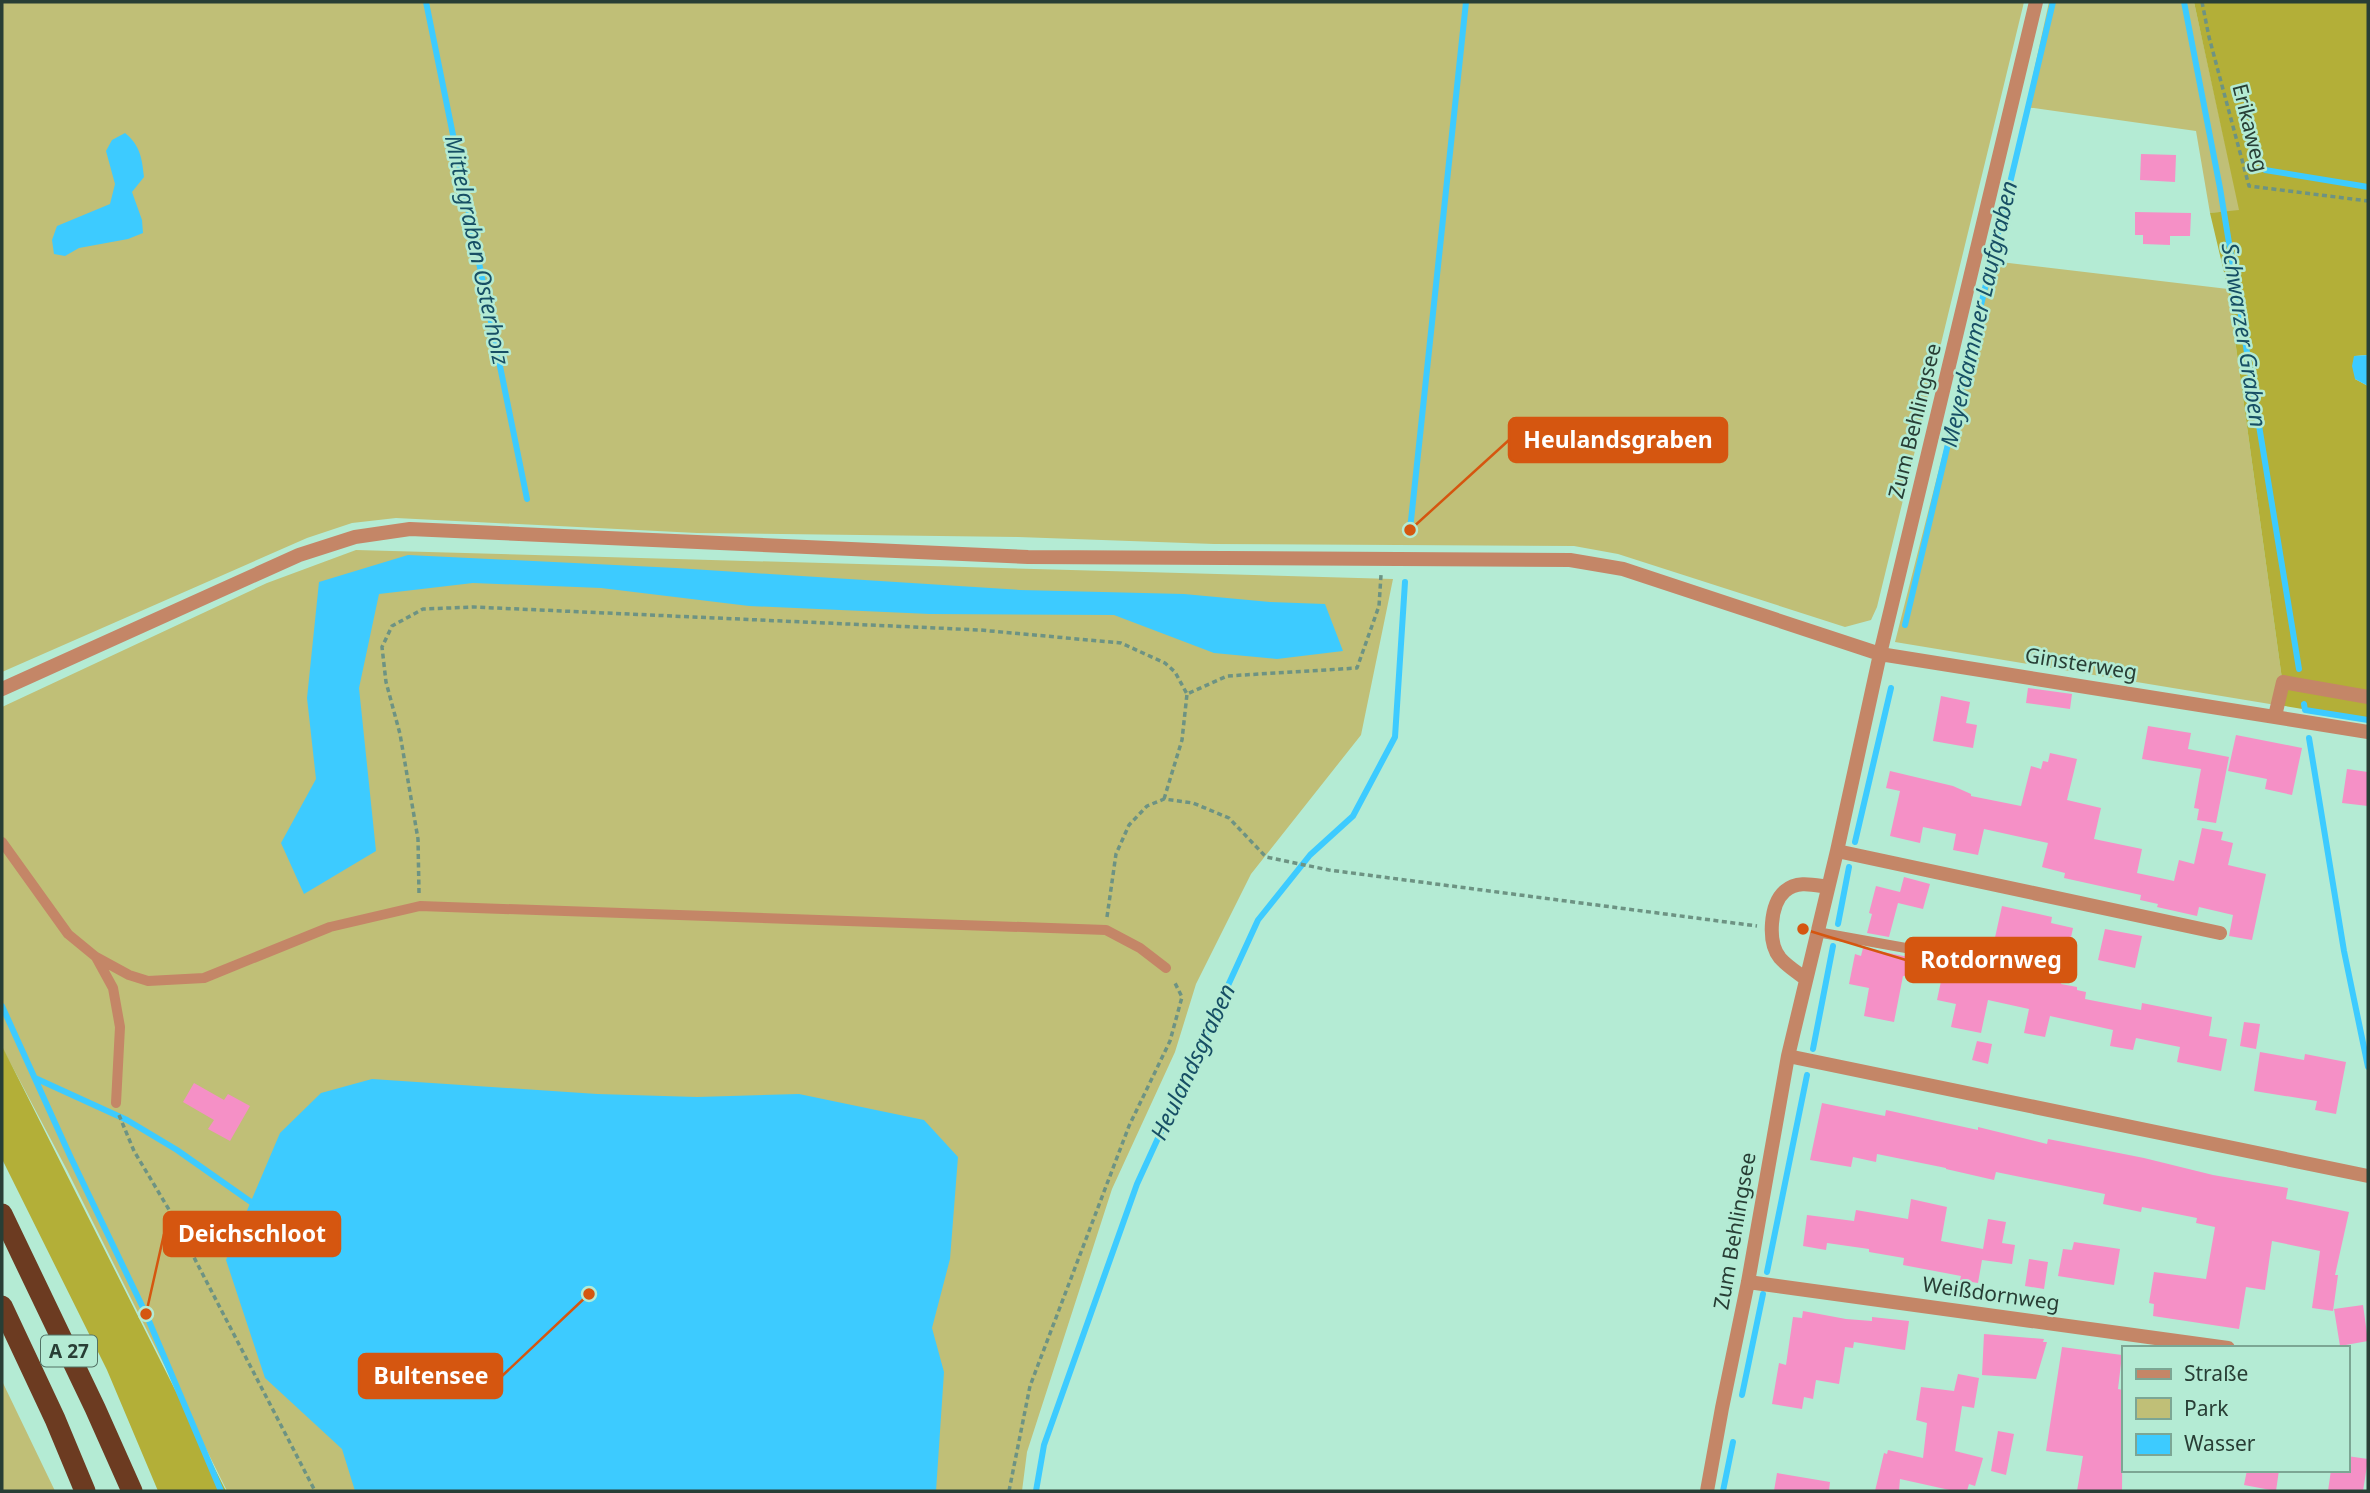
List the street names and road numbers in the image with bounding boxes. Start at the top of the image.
street label: Erikaweg [2226,81,2275,175]
street label: Zum Behlingsee [1881,340,1947,501]
street label: Ginsterweg [2023,640,2139,686]
street label: Zum Behlingsee [1706,1150,1762,1312]
street label: Weißdornweg [1921,1270,2062,1316]
road number: A 27 [41,1336,97,1366]

